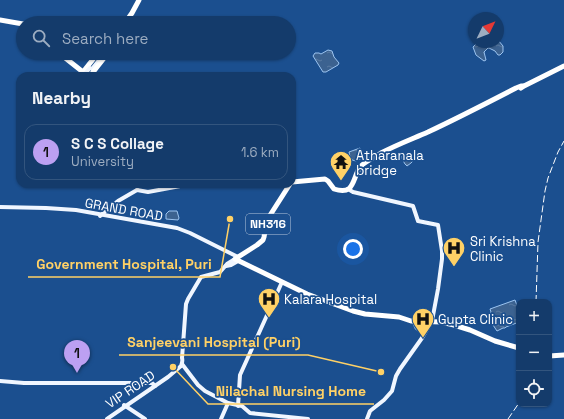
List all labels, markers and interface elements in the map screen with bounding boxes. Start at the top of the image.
north arrow [468,12,504,48]
search box [16,16,296,60]
icon: search [30,27,52,49]
text: Search here [62,29,148,48]
text: Nearby [32,87,91,109]
text: S C S Collage [71,134,164,153]
text: 1 [43,144,49,161]
text: 1.6 km [241,144,279,161]
place label: Atharanala bridge [356,147,424,179]
temple icon: Atharanala bridge [328,149,354,182]
text: University [71,153,134,170]
street label: GRAND ROAD [83,194,164,225]
road number: NH316 [246,214,290,234]
place label: Sri Krishna Clinic [470,233,536,265]
hospital icon: Sri Krishna Clinic [441,235,467,268]
your location [343,239,363,259]
callout: Government Hospital, Puri [28,251,220,277]
text: Government Hospital, Puri [36,255,212,273]
hospital icon: Kalara Hospital [256,286,282,319]
place label: Kalara Hospital [284,291,377,308]
map controls [516,299,552,407]
button: + [516,299,552,335]
hospital icon: Gupta Clinic [410,306,436,339]
place label: Gupta Clinic [438,311,513,328]
callout: Sanjeevani Hospital (Puri) [119,329,308,355]
text: Sanjeevani Hospital (Puri) [127,333,301,351]
button: − [516,335,552,371]
pin: 1 [64,340,90,373]
street label: VIP ROAD [102,367,158,412]
button: locate [516,371,552,407]
callout: Nilachal Nursing Home [208,378,374,404]
text: Nilachal Nursing Home [216,382,366,400]

